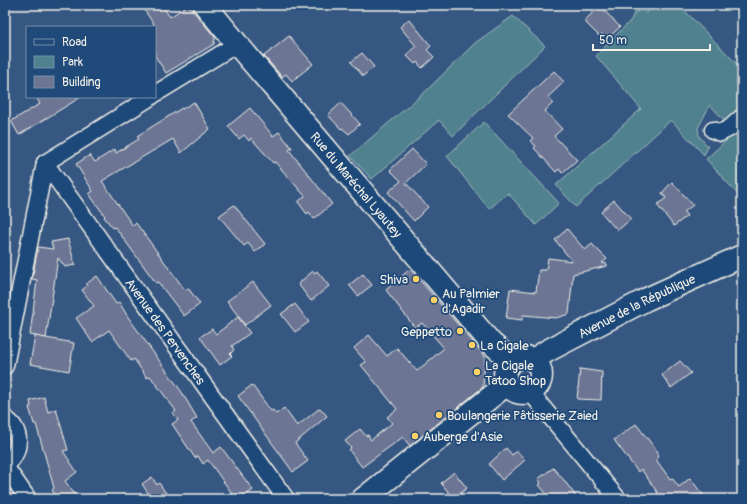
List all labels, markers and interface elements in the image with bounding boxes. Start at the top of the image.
legend [26,26,156,98]
scale bar [593,26,710,52]
text: 50 m [599,33,627,48]
text: Road [62,35,87,50]
text: Park [62,55,83,70]
text: Building [62,75,101,90]
street label: Rue du Maréchal Lyautey [306,129,405,242]
street label: Avenue de la République [576,271,699,342]
place label: Shiva [380,272,408,288]
marker: Shiva [411,274,421,284]
street label: Avenue des Pervenches [121,276,208,388]
place label: Au Palmier d'Agadir [442,286,500,317]
marker: Au Palmier d'Agadir [429,295,439,305]
place label: Geppetto [401,324,452,340]
marker: Geppetto [455,326,465,336]
place label: La Cigale [480,338,529,354]
marker: La Cigale [467,340,477,350]
place label: La Cigale Tatoo Shop [485,358,546,389]
marker: La Cigale Tatoo Shop [472,367,482,377]
place label: Boulangerie Pâtisserie Zaied [447,408,598,424]
marker: Boulangerie Pâtisserie Zaied [434,410,444,420]
place label: Auberge d'Asie [423,429,503,445]
marker: Auberge d'Asie [410,431,420,441]

